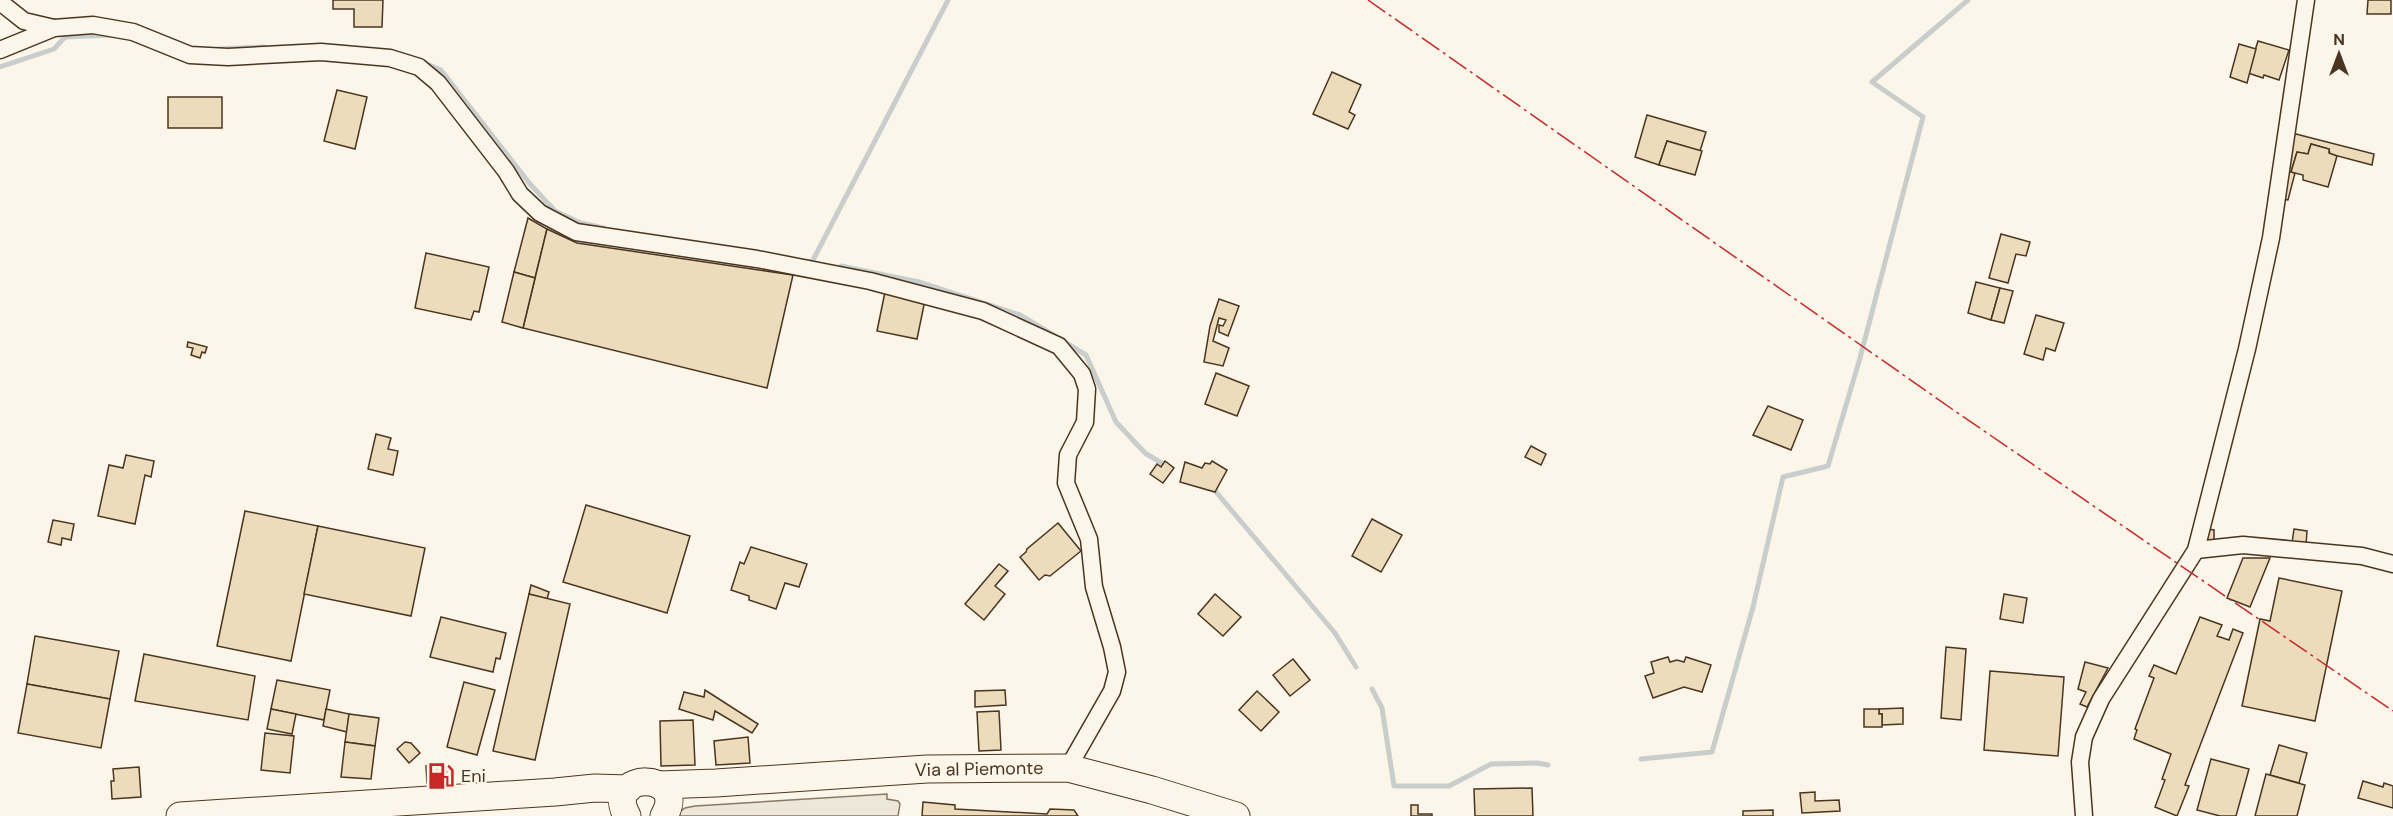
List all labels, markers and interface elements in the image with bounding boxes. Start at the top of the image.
north arrow [2309,24,2369,84]
text: N [2333,29,2345,50]
street label: Via al Piemonte [915,756,1043,782]
fuel station icon: Eni [426,761,456,791]
place label: Eni [461,764,486,788]

